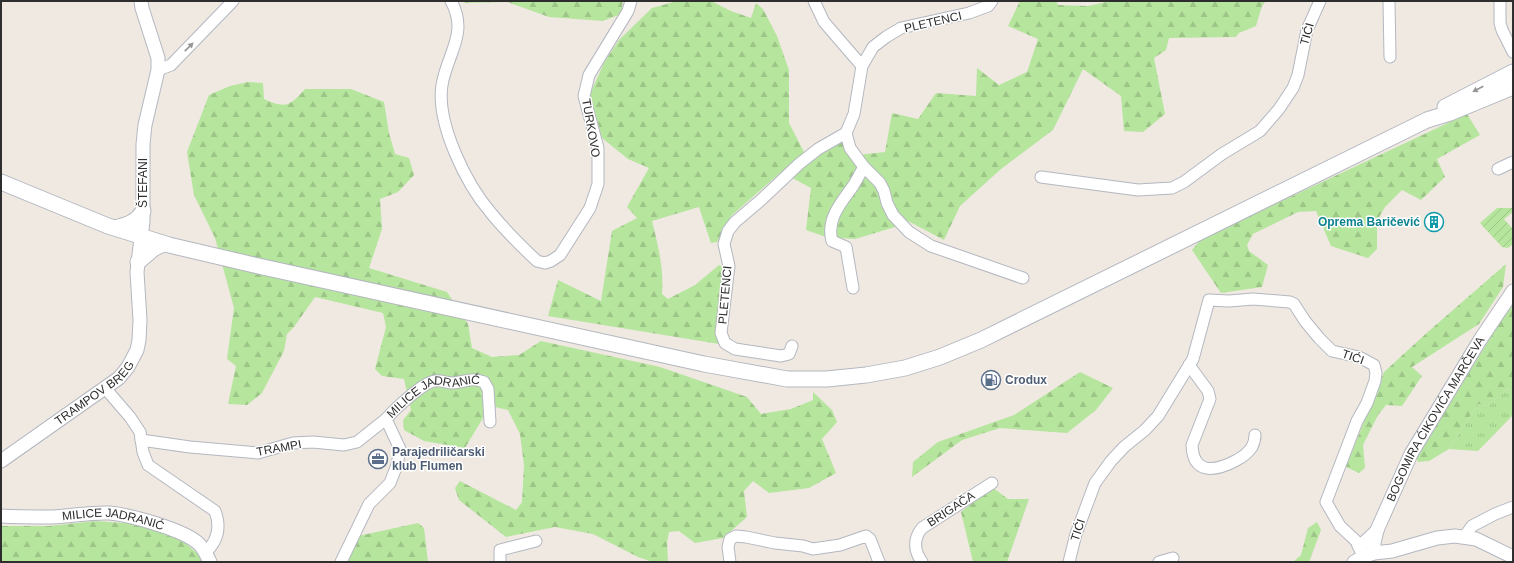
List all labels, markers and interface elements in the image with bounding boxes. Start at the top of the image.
street label: PLETENCI [903,9,963,35]
street label: TIĆI [1296,21,1317,47]
one-way arrow [184,42,194,52]
one-way arrow [1472,86,1484,92]
street label: TURKOVO [579,98,603,158]
street label: ŠTEFANI [135,158,150,208]
building icon: Oprema Baričević [1423,211,1445,233]
place label: Oprema Baričević [1318,215,1420,229]
street label: PLETENCI [715,265,735,325]
street label: BOGOMIRA ĆIKOVIĆA MARČEVA [1384,334,1487,504]
street label: TIĆI [1340,346,1366,367]
street label: TRAMPOV BREG [52,358,137,428]
fuel station icon: Crodux [980,369,1002,391]
street label: MILICE JADRANIĆ [384,372,481,421]
place label: Crodux [1005,373,1047,387]
street label: TRAMPI [255,437,303,459]
place label: Parajedriličarski klub Flumen [392,445,485,473]
office icon: Parajedriličarski klub Flumen [367,448,389,470]
street label: BRIGAČA [924,488,977,530]
street label: MILICE JADRANIĆ [61,506,167,533]
street label: TIĆI [1067,517,1088,543]

